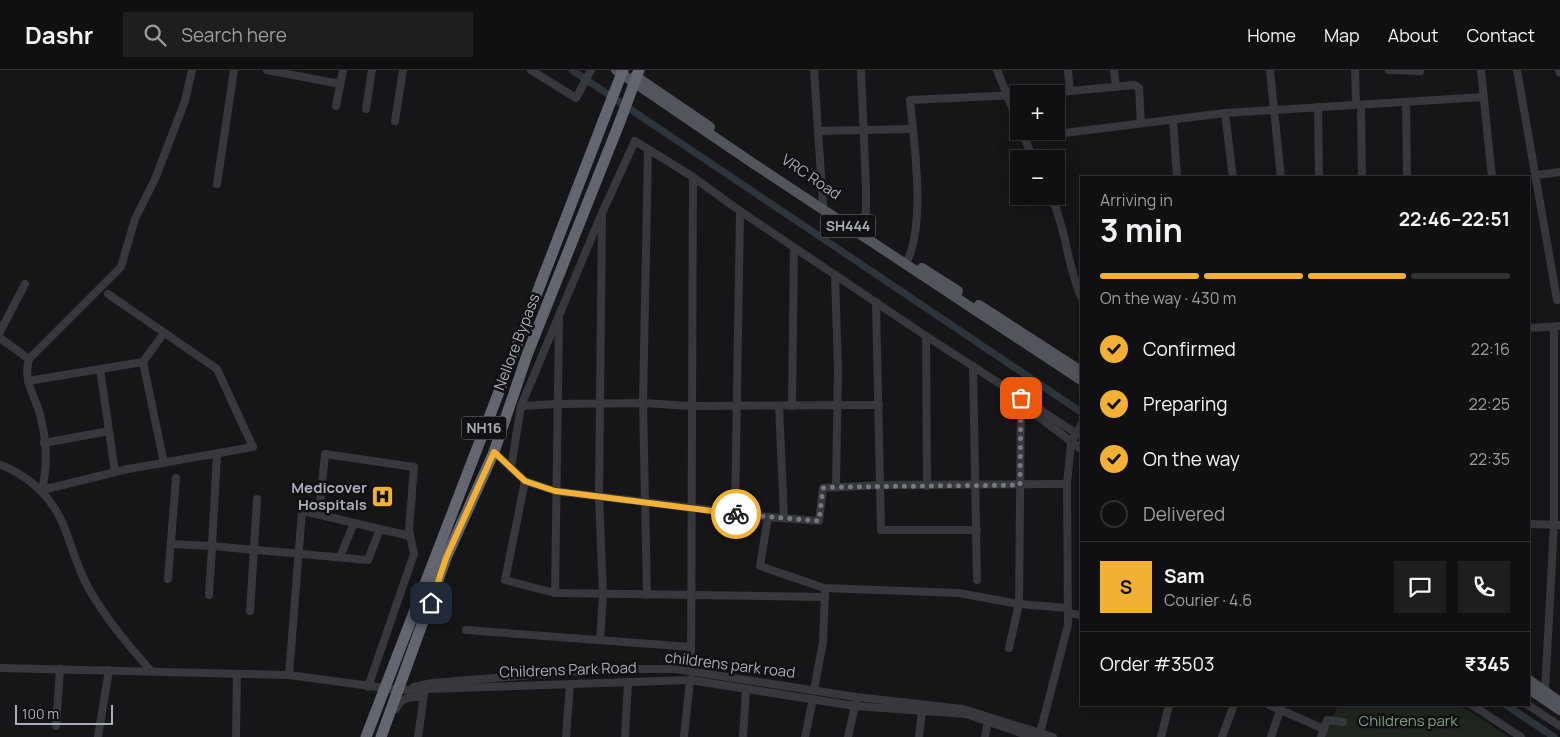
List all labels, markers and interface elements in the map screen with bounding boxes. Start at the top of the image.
search box [123,12,473,57]
text: Dashr [25,18,93,51]
icon: search [141,21,169,49]
text: Search here [181,22,287,48]
text: Home [1247,23,1296,47]
text: Map [1324,23,1360,47]
text: About [1388,23,1438,47]
text: Contact [1466,23,1535,47]
map controls [1010,85,1065,205]
button: + [1010,85,1065,140]
street label: VRC Road [777,149,845,204]
button: − [1010,150,1065,205]
text: Arriving in [1100,189,1173,211]
text: 22:46–22:51 [1399,206,1510,232]
text: 3 min [1100,208,1183,252]
road number: SH444 [820,214,876,238]
text: On the way · 430 m [1100,287,1236,309]
street label: Nellore Bypass [488,290,545,393]
icon: check [1100,335,1128,363]
text: Confirmed [1143,336,1236,362]
text: 22:16 [1471,338,1510,360]
pin [1000,377,1042,419]
icon: bag [1007,384,1035,412]
icon: check [1100,390,1128,418]
text: Preparing [1143,391,1228,417]
text: 22:25 [1469,393,1510,415]
road number: NH16 [462,416,506,439]
icon: check [1100,445,1128,473]
text: On the way [1143,446,1240,472]
text: 22:35 [1469,448,1510,470]
place label: Medicover Hospitals [291,477,367,515]
hospital icon: Medicover Hospitals [371,485,395,509]
courier [711,489,761,539]
icon: bike [722,500,750,528]
text: Delivered [1143,501,1225,527]
button: chat [1394,561,1446,613]
button: phone [1458,561,1510,613]
text: Sam [1164,563,1205,589]
text: S [1120,574,1132,600]
pin [410,582,452,624]
icon: home [417,589,445,617]
text: Courier · 4.6 [1164,589,1252,611]
street label: childrens park road [664,646,796,683]
text: Order #3503 [1100,651,1215,677]
text: ₹345 [1465,651,1510,677]
street label: Childrens Park Road [499,657,637,682]
scale bar [15,702,112,725]
text: 100 m [22,704,59,723]
park label: Childrens park [1358,710,1458,731]

